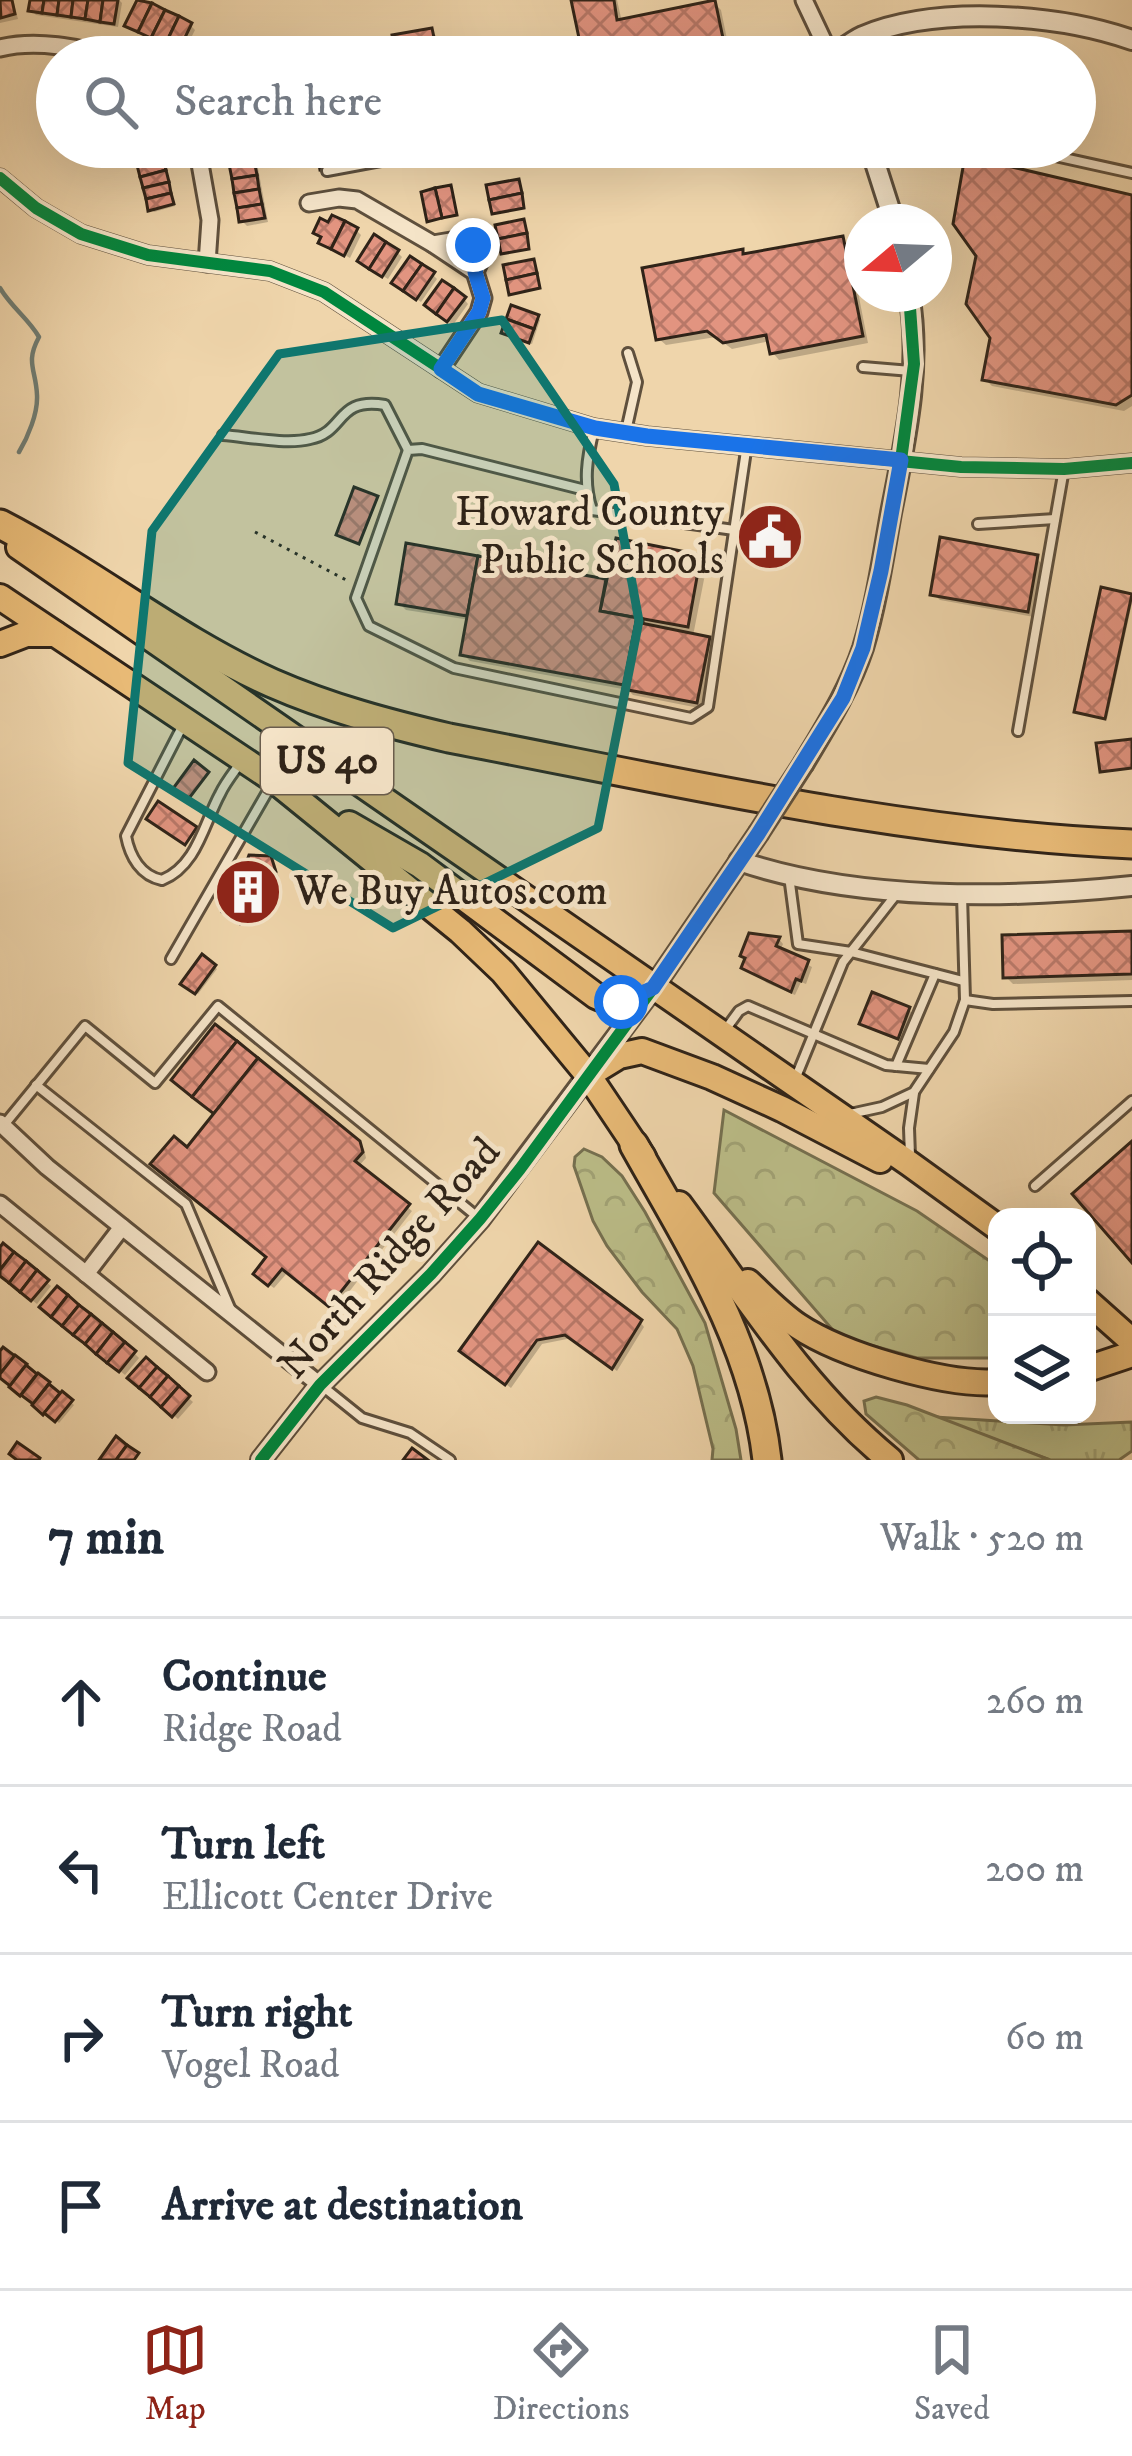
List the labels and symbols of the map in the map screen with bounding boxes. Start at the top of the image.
north arrow [844,204,952,312]
route end [446,218,500,272]
place label: Howard County Public Schools [455,487,725,587]
public building icon: Howard County Public Schools [735,502,805,572]
road number: US 40 [261,728,393,794]
building icon: We Buy Autos.com [213,857,283,927]
place label: We Buy Autos.com [293,866,608,918]
route start [594,975,648,1029]
street label: North Ridge Road [268,1127,512,1391]

